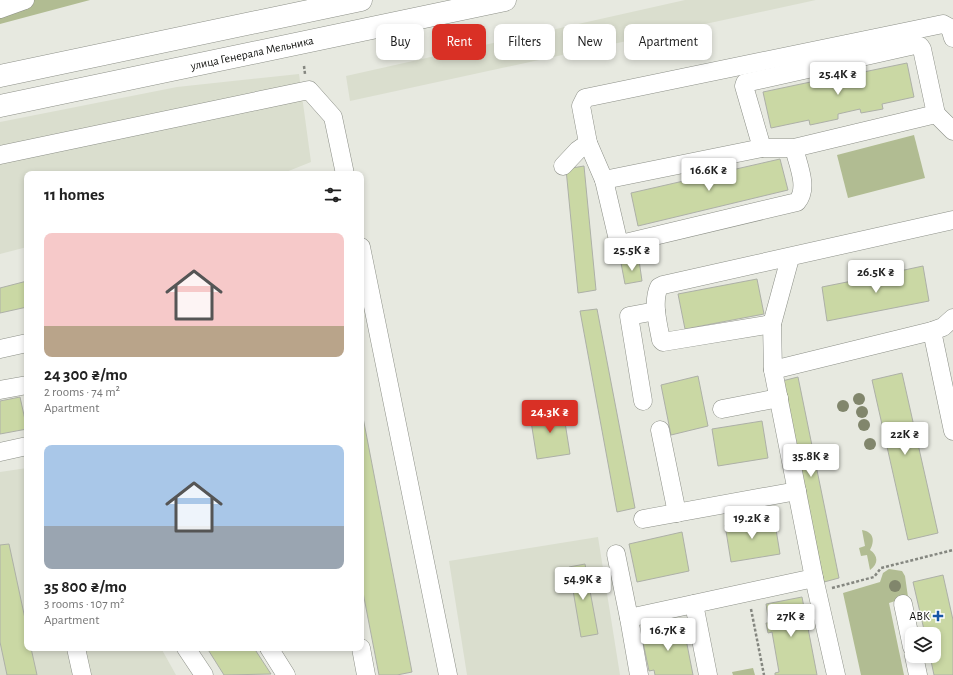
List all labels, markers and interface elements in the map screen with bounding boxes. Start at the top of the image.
chip: Buy [376,24,424,60]
chip: Rent [432,24,486,60]
chip: Filters [494,24,555,60]
chip: New [563,24,616,60]
chip: Apartment [624,24,712,60]
street label: улица Генерала Мельника [188,34,315,73]
pin: 25.4K ₴ [801,62,875,96]
text: 25.4K ₴ [819,68,857,81]
pin: 16.6K ₴ [672,158,746,192]
text: 16.6K ₴ [690,164,728,177]
icon: filters [322,184,344,206]
text: 11 homes [44,186,104,203]
pin: 25.5K ₴ [595,238,669,272]
text: 25.5K ₴ [613,244,651,257]
icon: home [158,259,230,331]
pin: 26.5K ₴ [839,260,913,294]
text: 26.5K ₴ [857,266,895,279]
text: 24 300 ₴/mo [44,366,128,383]
text: 2 rooms · 74 m² [44,386,120,399]
pin: 24.3K ₴ [513,400,587,434]
text: Apartment [44,402,99,415]
text: 24.3K ₴ [531,406,569,419]
pin: 22K ₴ [877,422,933,456]
text: 22K ₴ [890,428,920,441]
pin: 35.8K ₴ [774,444,848,478]
text: 35.8K ₴ [792,450,830,463]
icon: home [158,471,230,543]
pin: 19.2K ₴ [715,506,789,540]
text: 19.2K ₴ [733,512,771,525]
pin: 54.9K ₴ [546,567,620,601]
text: 54.9K ₴ [564,573,602,586]
text: 35 800 ₴/mo [44,578,127,595]
text: 3 rooms · 107 m² [44,598,125,611]
pin: 27K ₴ [763,604,819,638]
text: 27K ₴ [777,610,805,623]
place label: АВК [909,610,930,622]
marker: АВК [933,611,943,621]
text: Apartment [44,614,99,627]
pin: 16.7K ₴ [631,618,705,652]
text: 16.7K ₴ [650,624,686,637]
map controls [905,627,941,663]
button: layers [905,627,941,663]

